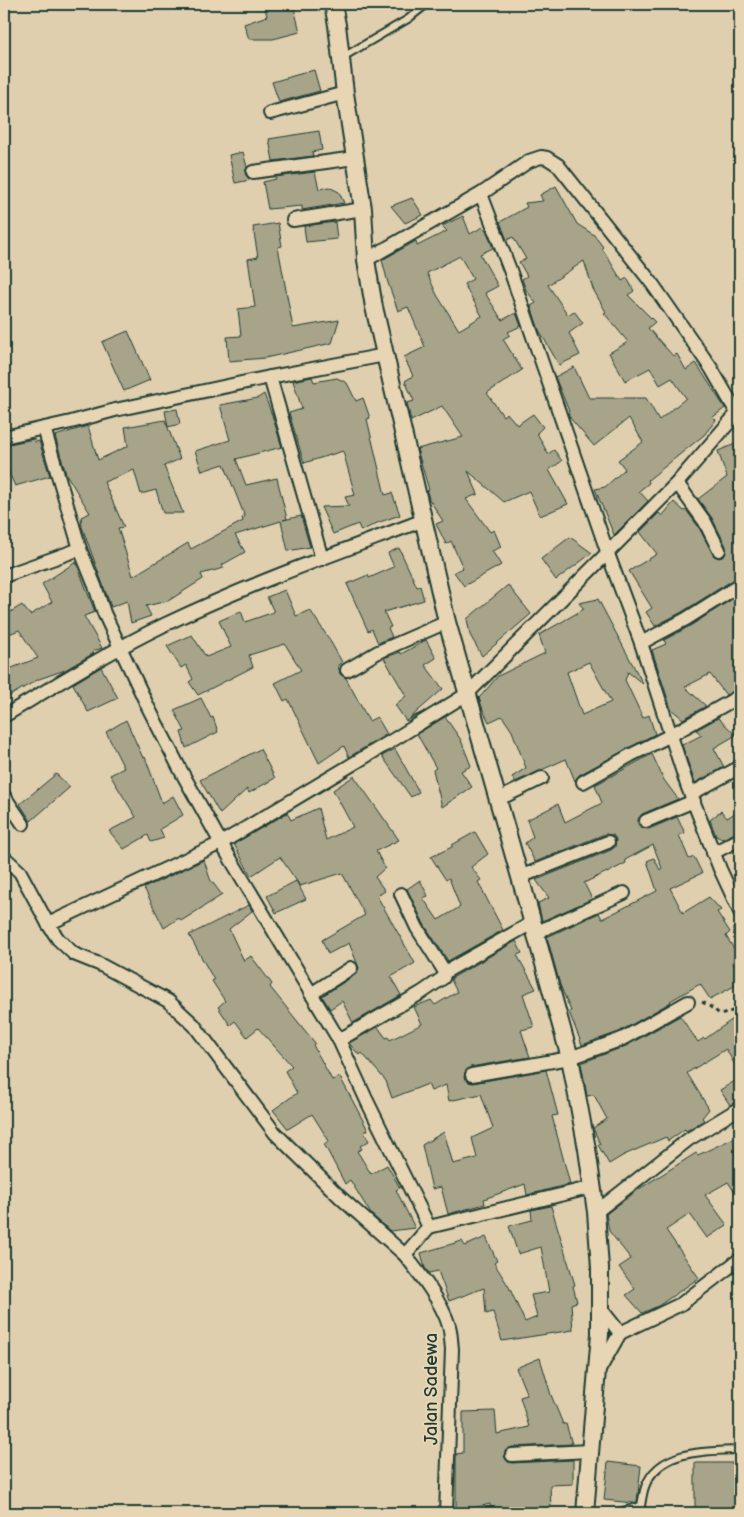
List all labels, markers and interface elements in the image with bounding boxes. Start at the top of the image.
street label: Jalan Sadewa [421,1333,442,1445]

